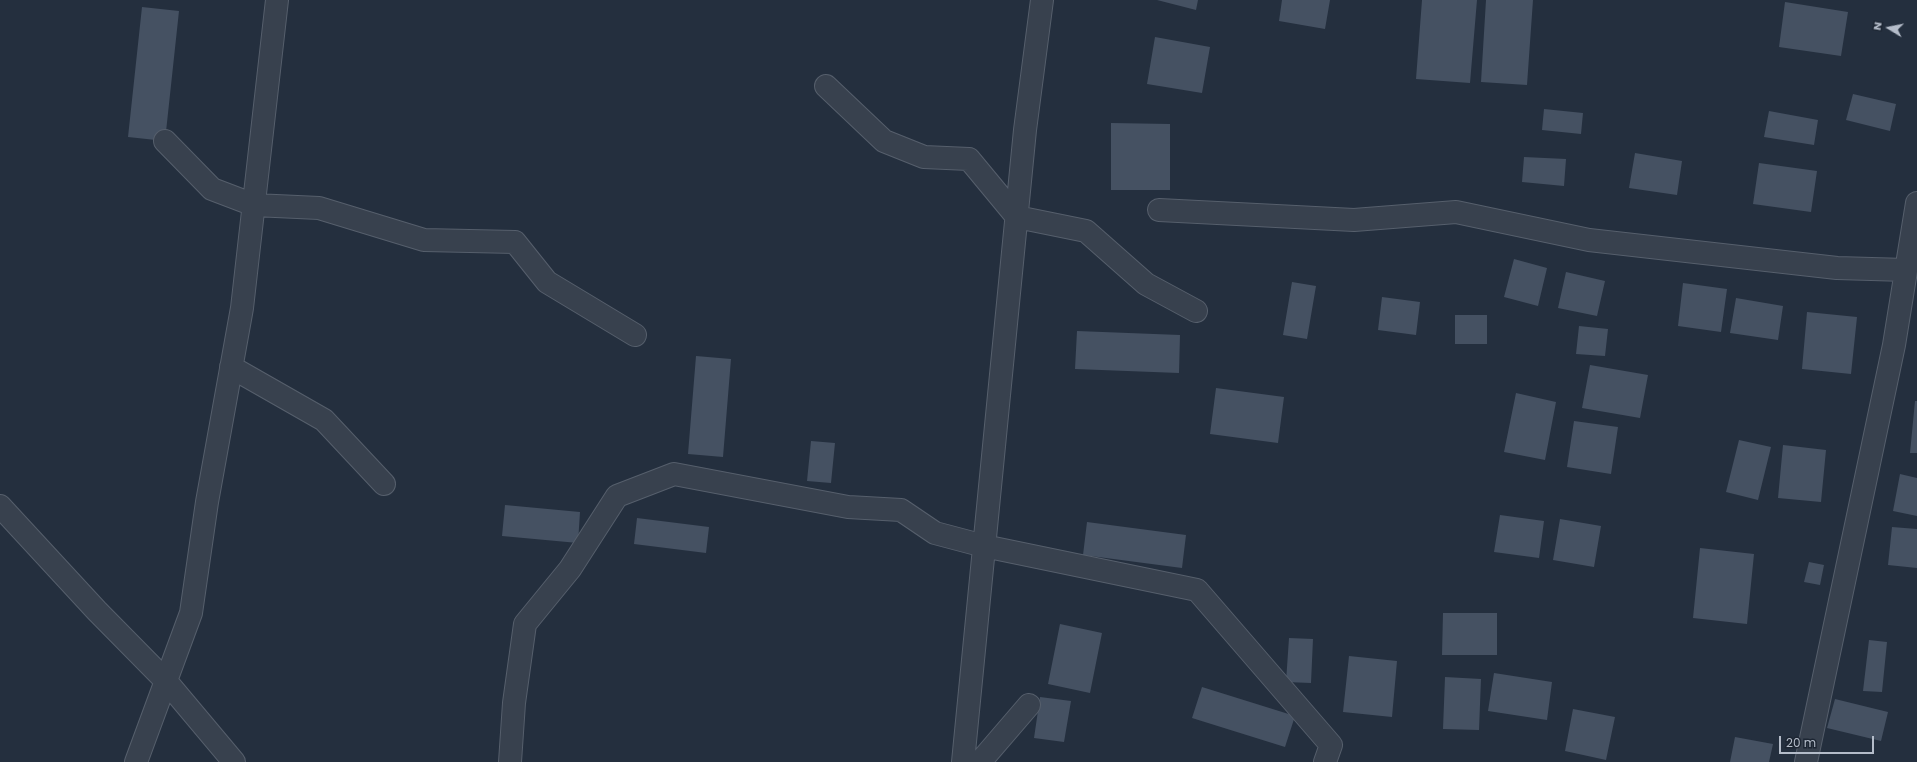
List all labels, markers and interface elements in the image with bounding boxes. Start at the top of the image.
north arrow [1869,8,1909,48]
text: N [1869,20,1886,31]
scale bar [1781,728,1876,754]
text: 20 m [1786,734,1816,751]

